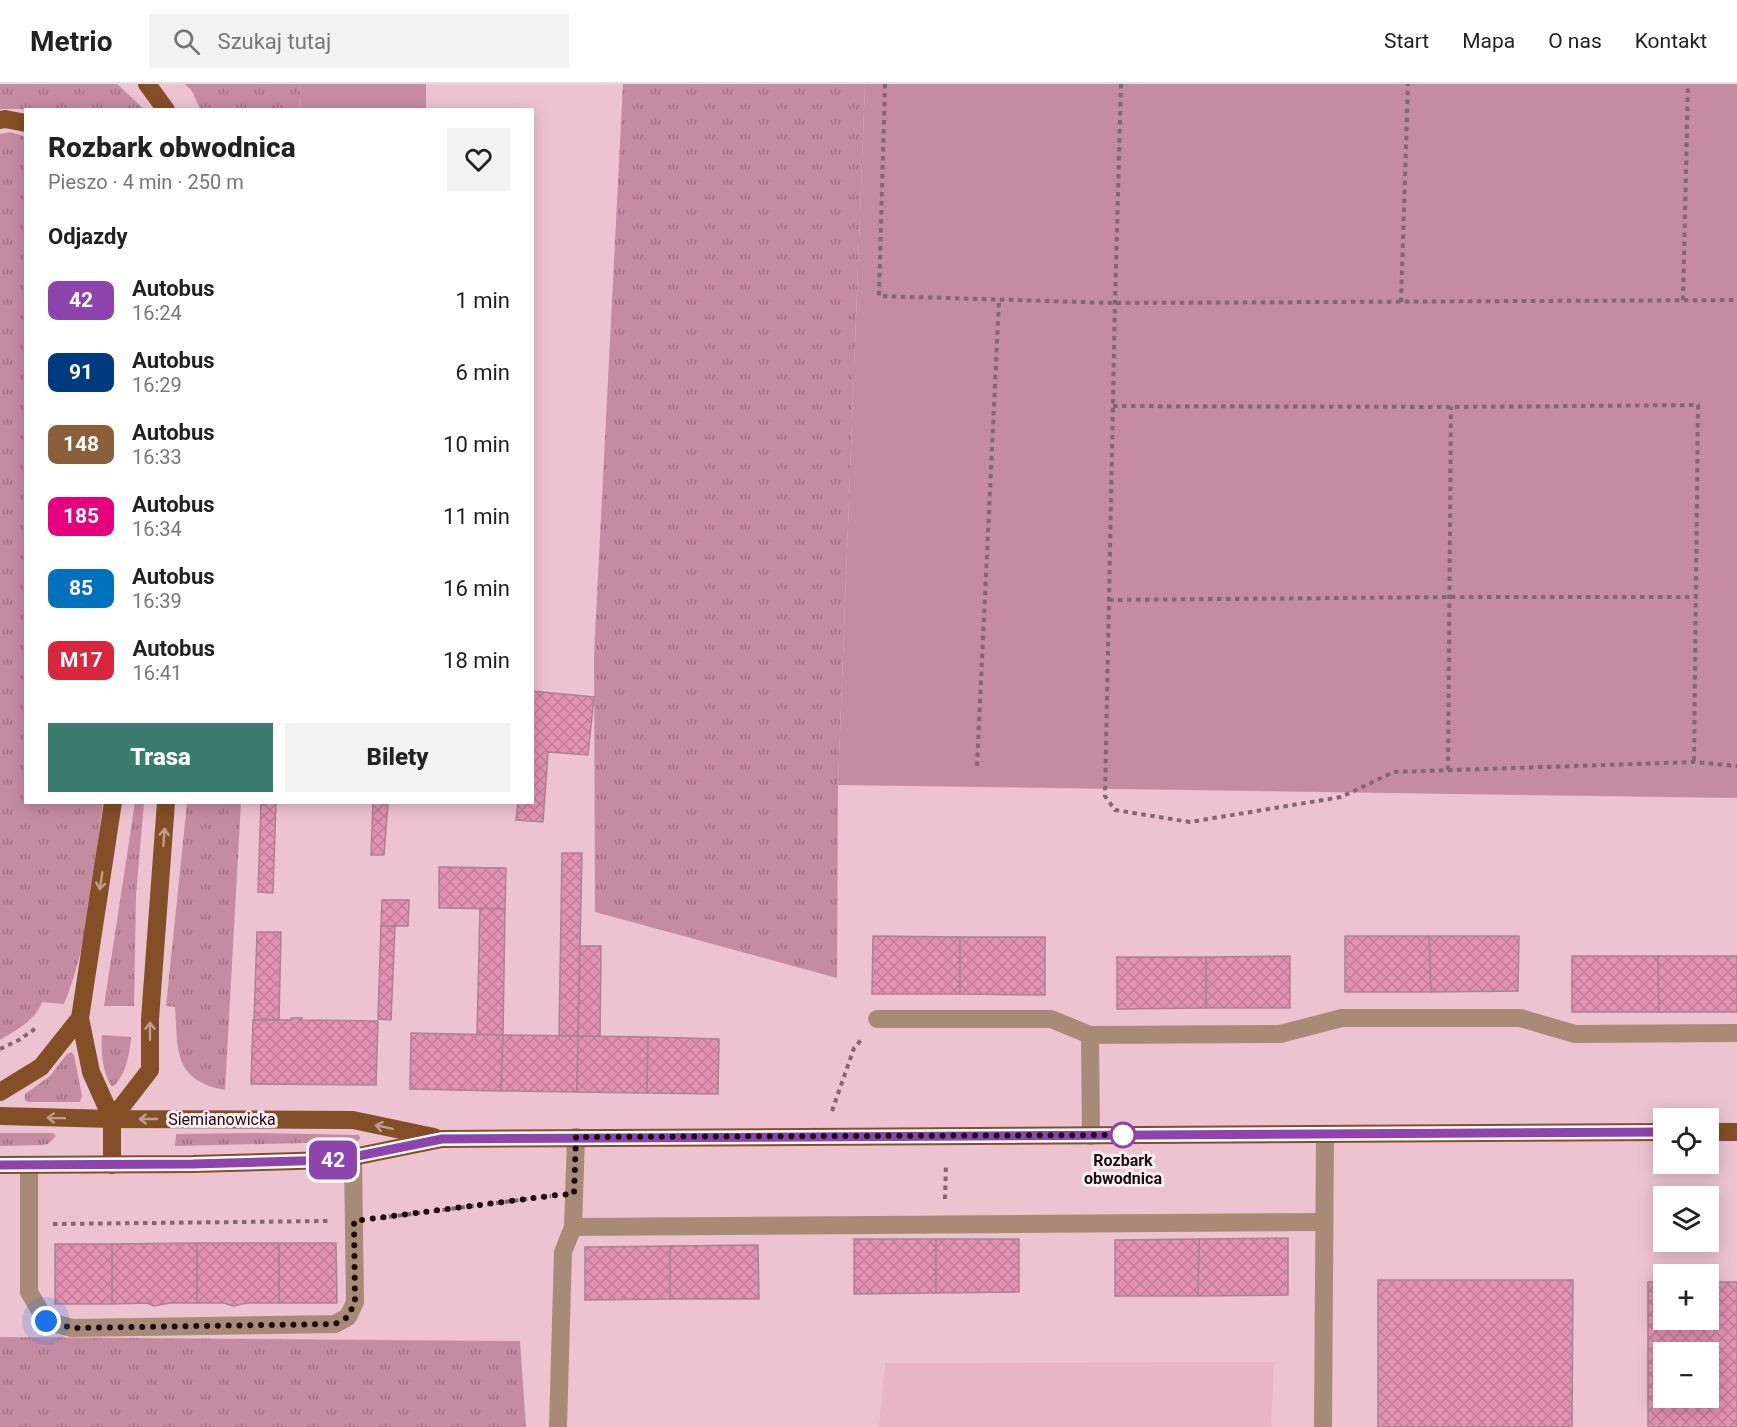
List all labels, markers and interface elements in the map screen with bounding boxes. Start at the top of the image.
search box [149,14,569,68]
text: Metrio [30,25,113,58]
icon: search [170,25,203,58]
text: Szukaj tutaj [218,29,331,54]
text: Start [1384,29,1429,53]
text: Mapa [1462,29,1515,53]
text: O nas [1548,29,1602,53]
text: Kontakt [1635,29,1707,53]
button: heart [447,128,510,191]
text: Rozbark obwodnica [48,131,296,164]
text: Pieszo · 4 min · 250 m [48,170,244,194]
text: Odjazdy [48,224,128,249]
text: Autobus [132,276,215,301]
text: 42 [69,288,93,312]
text: 1 min [455,288,510,313]
text: 16:24 [132,301,182,325]
text: Autobus [132,348,215,373]
text: 91 [69,360,93,384]
text: 6 min [455,360,510,385]
text: 16:29 [132,373,182,397]
text: Autobus [132,420,215,445]
text: 148 [63,432,99,456]
text: 10 min [443,432,510,457]
text: 16:33 [132,445,182,469]
text: Autobus [132,492,215,517]
text: 185 [63,504,99,528]
text: 11 min [443,504,510,529]
text: 16:34 [132,517,182,541]
text: Autobus [132,564,215,589]
text: 85 [69,576,93,600]
text: 16 min [443,576,510,601]
text: 16:39 [132,589,182,613]
text: Autobus [132,636,215,661]
text: M17 [60,648,102,672]
text: 18 min [443,648,510,673]
text: 16:41 [132,661,182,685]
button: Trasa [48,723,273,792]
button: Bilety [285,723,510,792]
one-way arrow [158,828,169,847]
one-way arrow [95,871,106,890]
one-way arrow [144,1022,156,1042]
map controls [1653,1108,1719,1408]
button: locate [1653,1108,1719,1174]
street label: Siemianowicka [168,1110,276,1129]
one-way arrow [47,1112,66,1124]
one-way arrow [139,1113,159,1125]
one-way arrow [375,1120,394,1132]
marker: Rozbark obwodnica [1110,1122,1136,1148]
line badge: 42 [306,1140,360,1180]
text: 42 [321,1148,345,1172]
place label: Rozbark obwodnica [1084,1151,1162,1188]
button: layers [1653,1186,1719,1252]
button: + [1653,1264,1719,1330]
your location [31,1306,61,1336]
button: − [1653,1342,1719,1408]

